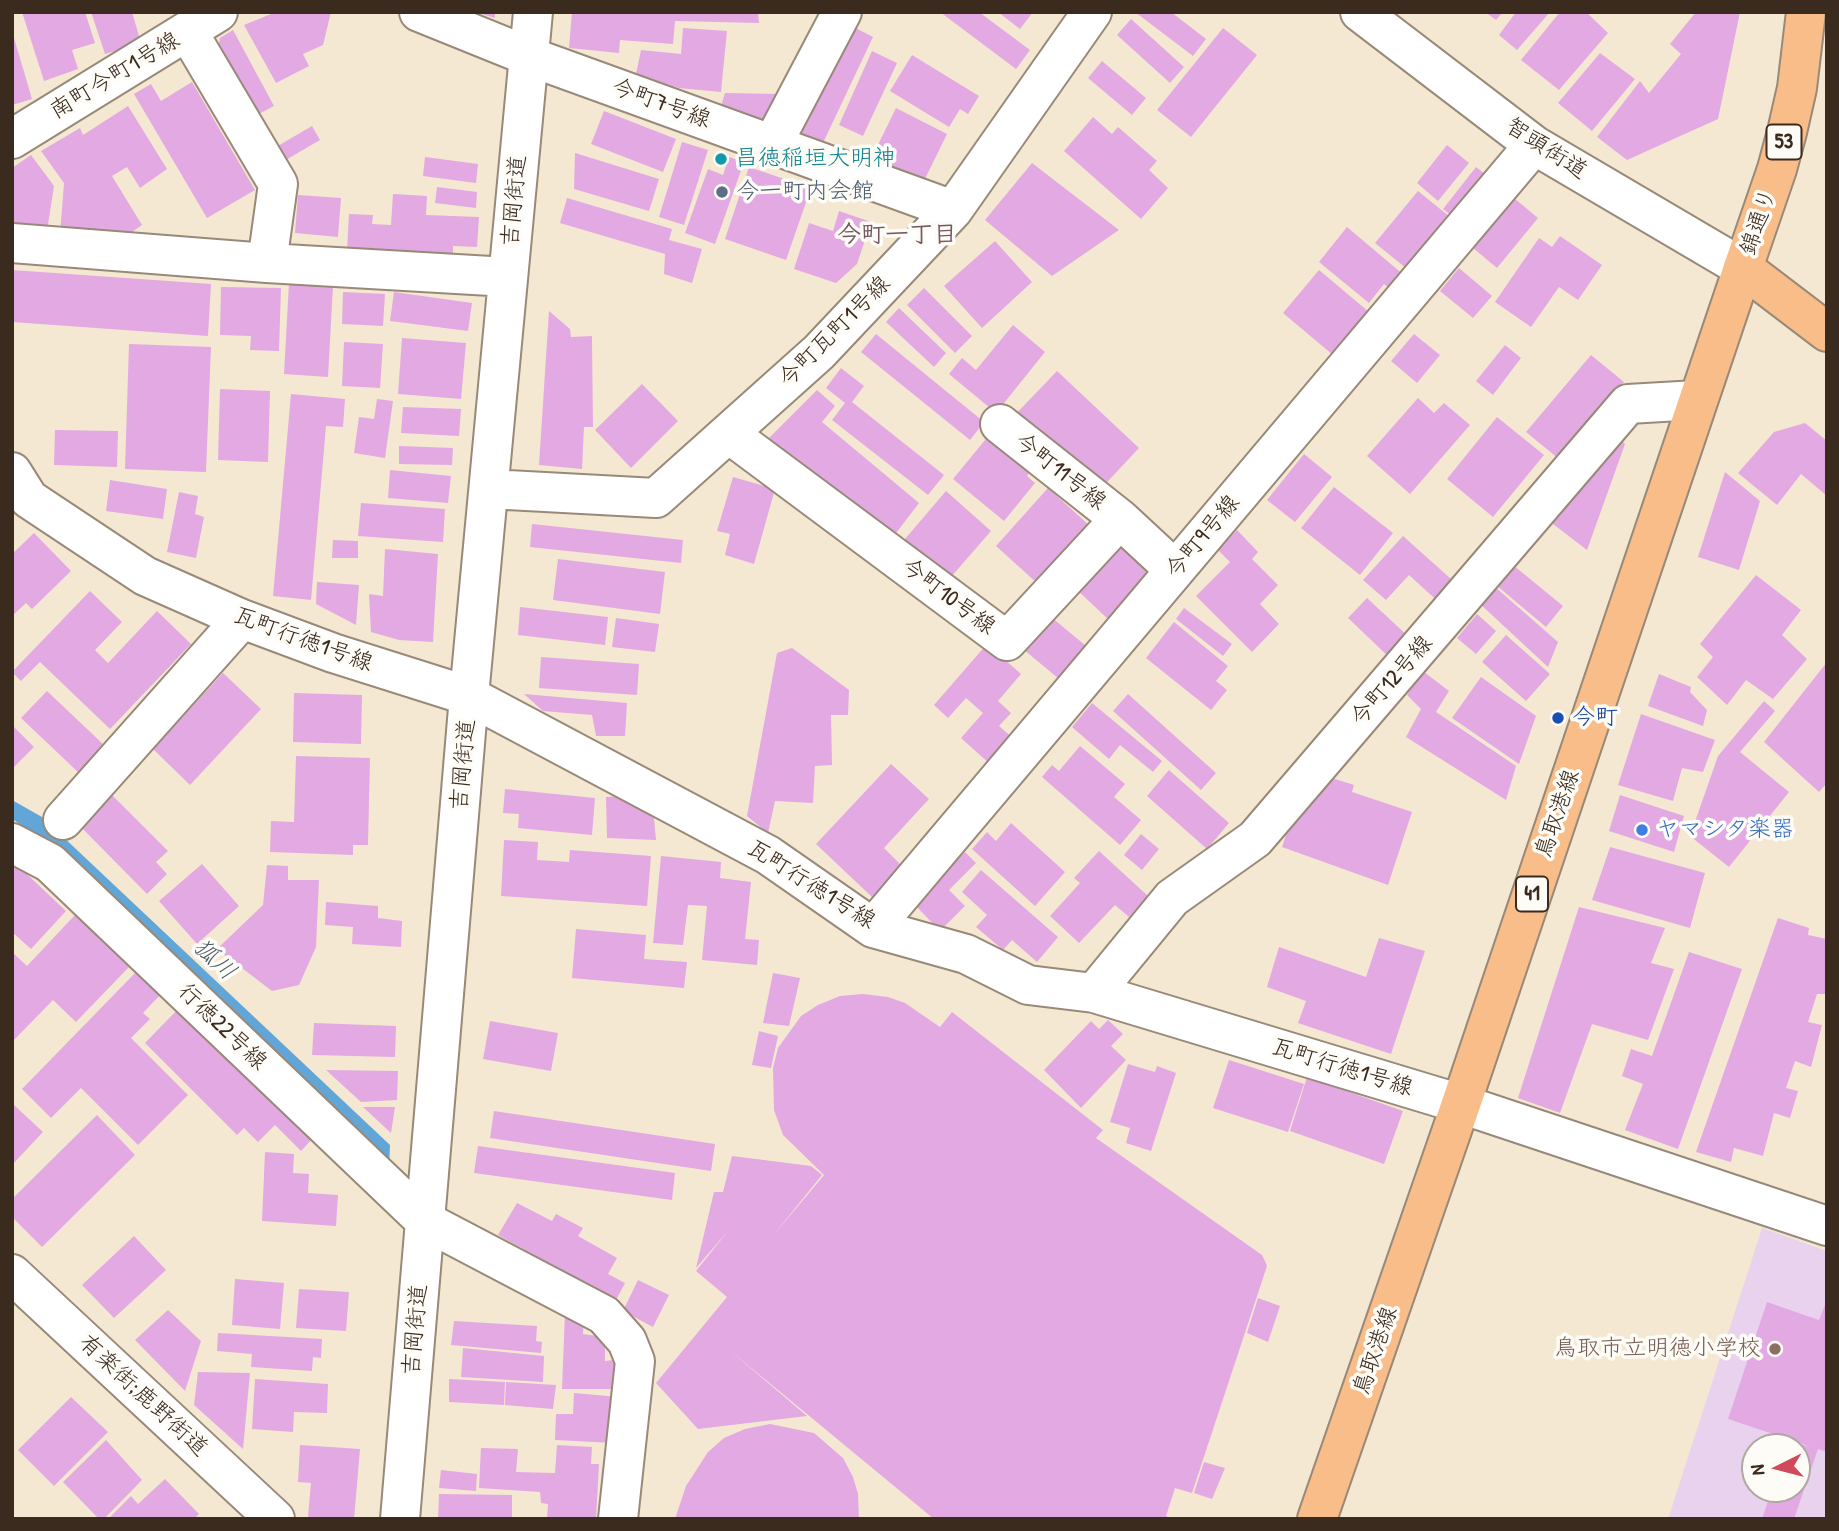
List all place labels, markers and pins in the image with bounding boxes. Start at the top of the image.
place label: 昌徳稲垣大明神 [735,145,896,173]
marker: 昌徳稲垣大明神 [713,151,729,167]
place label: 今一町内会館 [736,178,874,206]
marker: 今一町内会館 [714,184,730,200]
place label: 今町 [1572,704,1618,732]
marker: 今町 [1550,710,1566,726]
place label: ヤマシタ楽器 [1656,816,1794,844]
marker: ヤマシタ楽器 [1634,822,1650,838]
place label: 鳥取市立明徳小学校 [1554,1335,1761,1363]
marker: 鳥取市立明徳小学校 [1767,1341,1783,1357]

